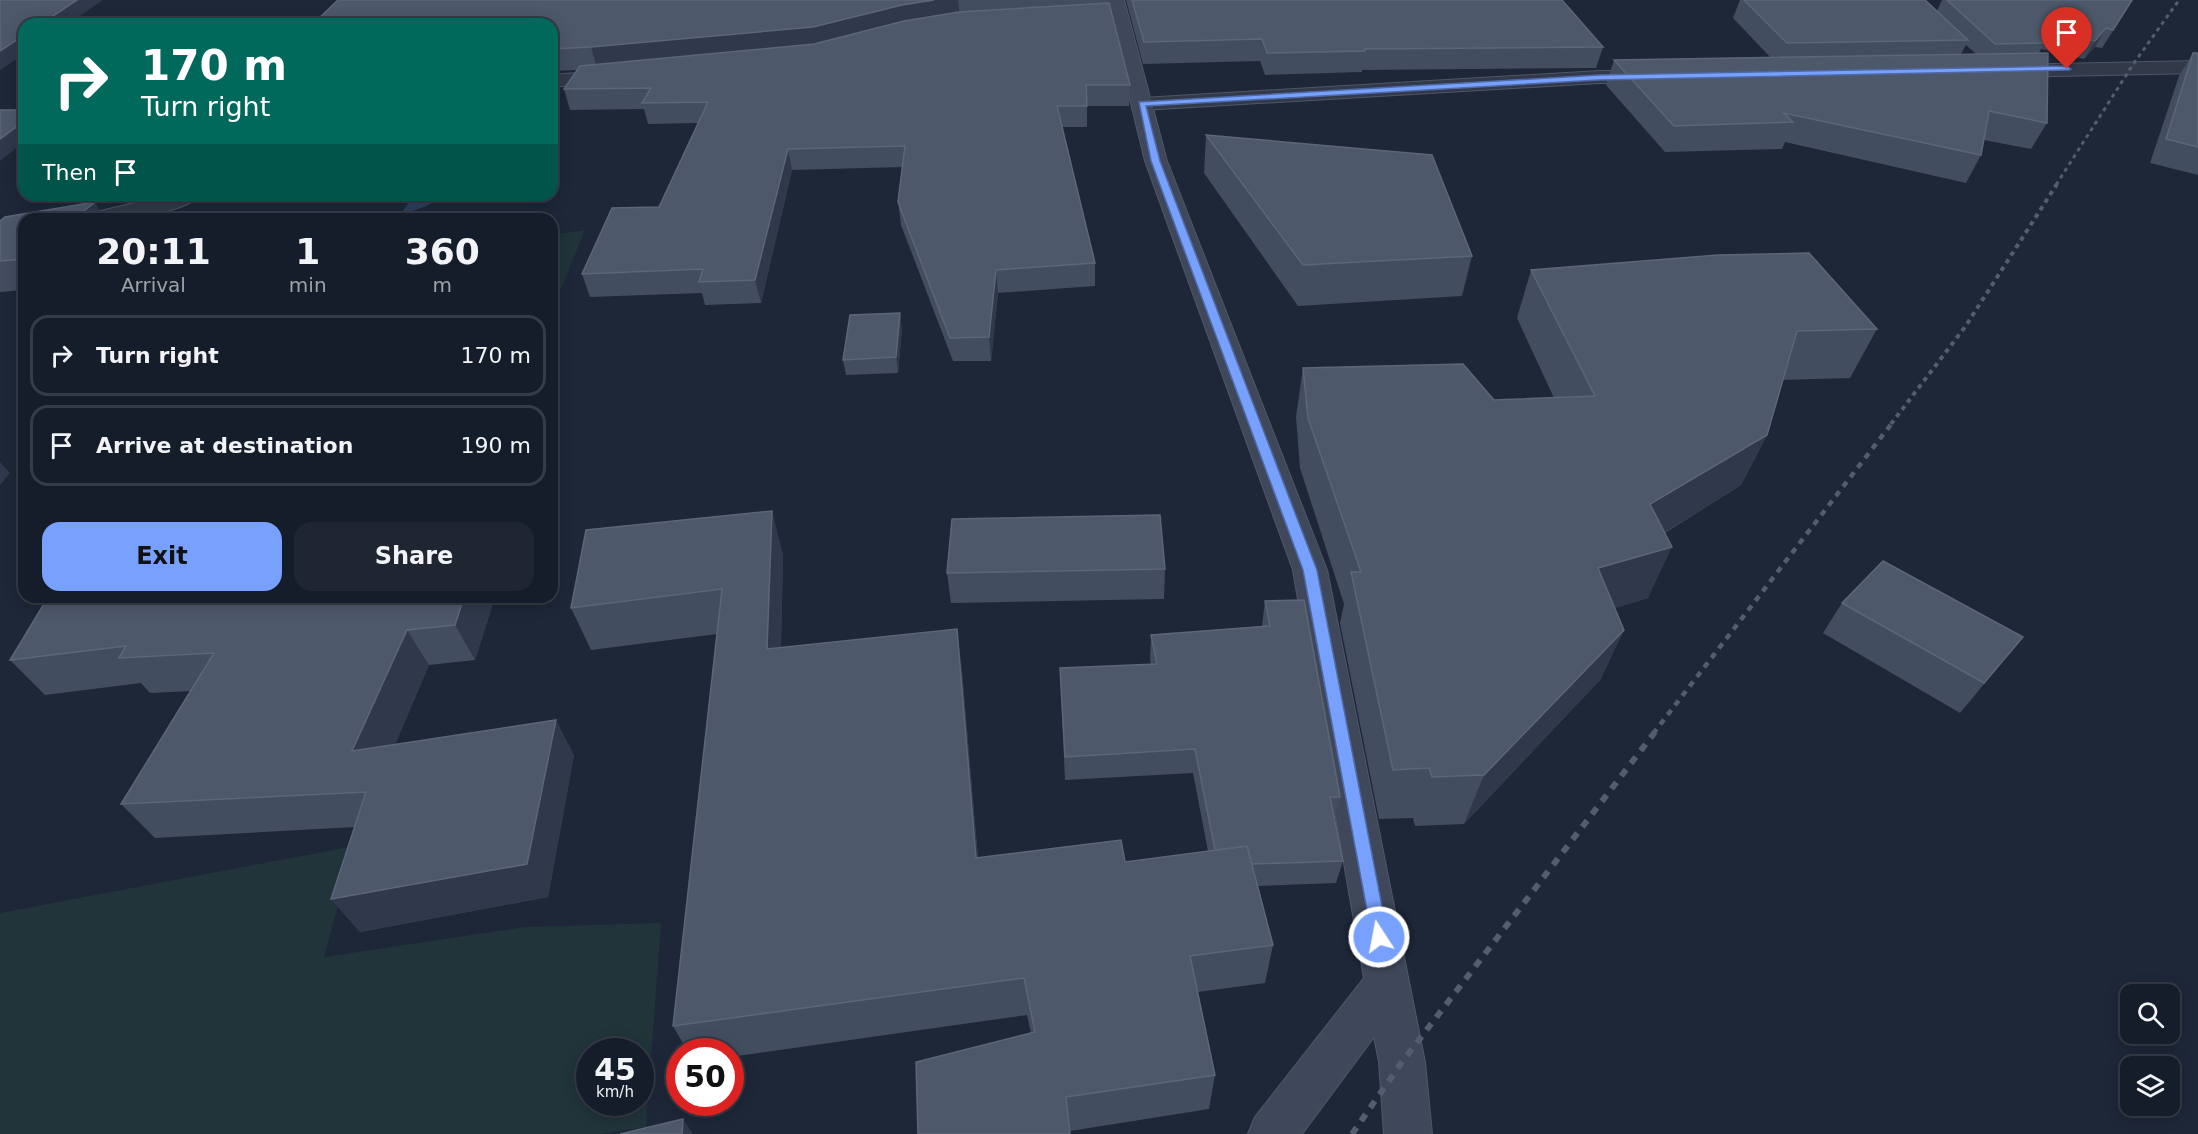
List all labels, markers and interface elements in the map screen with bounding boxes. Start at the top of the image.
pin [2041,7,2092,69]
icon: arrive [2050,16,2083,49]
text: 170 m [141,41,287,90]
icon: right [42,42,120,120]
text: Turn right [141,91,270,122]
icon: arrive [109,156,142,189]
text: Then [42,160,97,185]
text: 20:11 [96,231,211,272]
text: 1 [295,231,320,272]
text: 360 [405,231,480,272]
text: Arrival [121,273,186,297]
text: min [289,273,327,297]
text: m [433,273,452,297]
icon: right [45,339,78,372]
text: Turn right [96,343,219,368]
text: 170 m [461,343,531,368]
icon: arrive [45,429,78,462]
text: Arrive at destination [96,433,353,458]
text: 190 m [461,433,531,458]
button: Exit [42,522,282,591]
button: Share [294,522,534,591]
position arrow [1347,905,1411,969]
map controls [2120,984,2180,1116]
button: search [2120,984,2180,1044]
speed limit sign: 50 [666,1038,744,1116]
text: 45 [594,1052,636,1087]
button: layers [2120,1056,2180,1116]
text: km/h [596,1083,634,1101]

